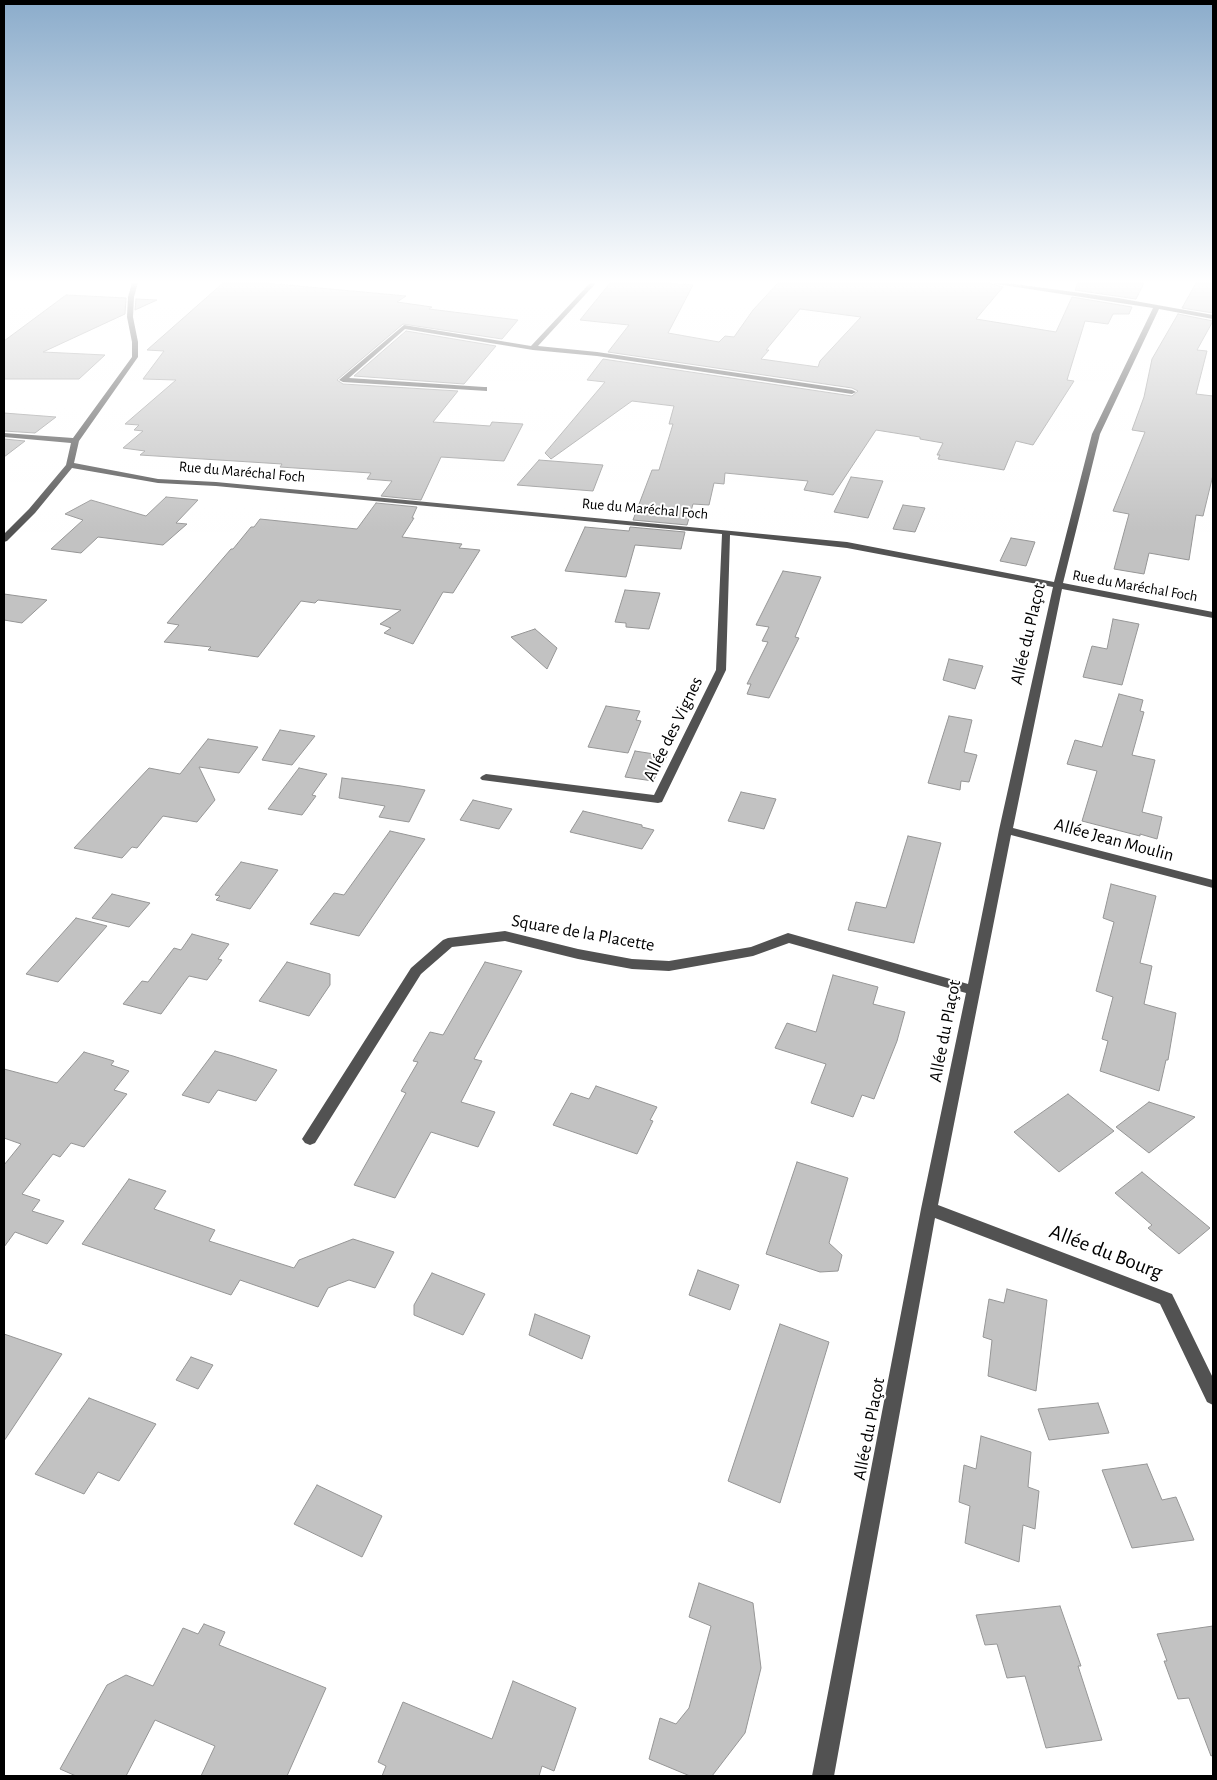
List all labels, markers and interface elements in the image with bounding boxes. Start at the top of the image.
street label: Rue du Maréchal Foch [178,458,306,486]
street label: Rue du Maréchal Foch [581,495,709,523]
street label: Rue du Maréchal Foch [1071,566,1199,606]
street label: Allée du Plaçot [1006,581,1050,687]
street label: Allée des Vignes [638,673,708,785]
street label: Allée Jean Moulin [1052,814,1176,866]
street label: Square de la Placette [510,910,656,956]
street label: Allée du Plaçot [924,978,966,1084]
street label: Allée du Bourg [1046,1219,1166,1285]
street label: Allée du Plaçot [848,1376,890,1482]

